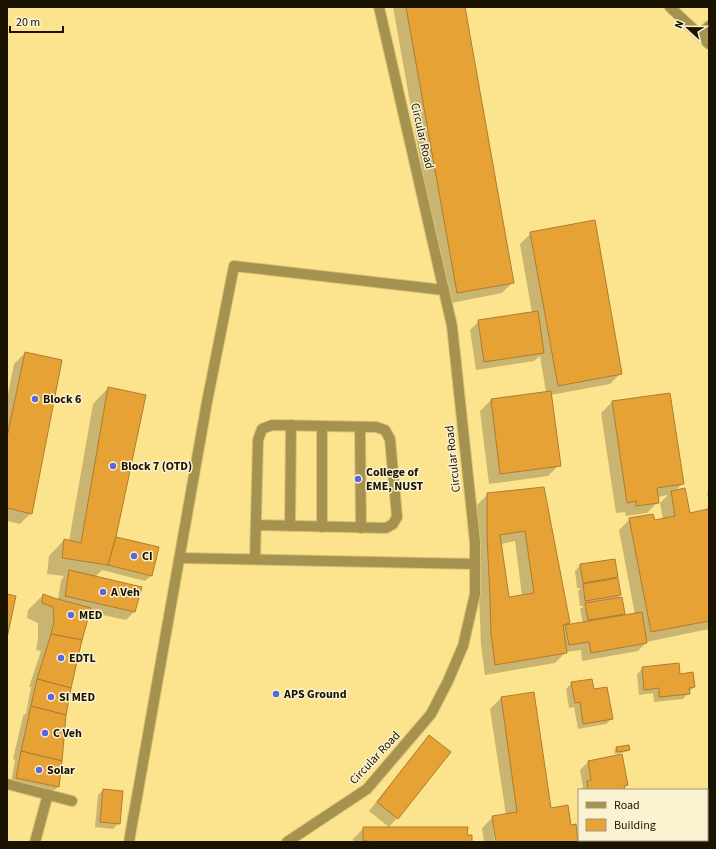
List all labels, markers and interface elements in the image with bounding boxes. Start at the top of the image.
scale bar [10,8,63,34]
north arrow [668,8,708,48]
text: 20 m [16,14,40,31]
text: N [671,18,688,31]
street label: Circular Road [406,101,438,171]
place label: Block 6 [43,391,81,408]
marker: Block 6 [30,394,40,404]
street label: Circular Road [441,425,465,493]
place label: Block 7 (OTD) [121,458,192,475]
marker: Block 7 (OTD) [108,461,118,471]
place label: College of EME, NUST [366,464,424,495]
marker: College of EME, NUST [353,474,363,484]
place label: CI [142,548,153,565]
marker: CI [129,551,139,561]
place label: A Veh [110,584,140,601]
marker: A Veh [98,587,108,597]
place label: MED [79,607,103,624]
marker: MED [66,610,76,620]
place label: EDTL [69,650,96,667]
marker: EDTL [56,653,66,663]
place label: APS Ground [283,686,347,703]
place label: SI MED [59,689,95,706]
marker: APS Ground [271,689,281,699]
marker: SI MED [46,692,56,702]
place label: C Veh [53,725,82,742]
marker: C Veh [40,728,50,738]
street label: Circular Road [346,728,404,788]
place label: Solar [47,762,75,779]
marker: Solar [34,765,44,775]
legend [578,789,708,841]
text: Road [614,797,640,814]
text: Building [614,817,656,834]

